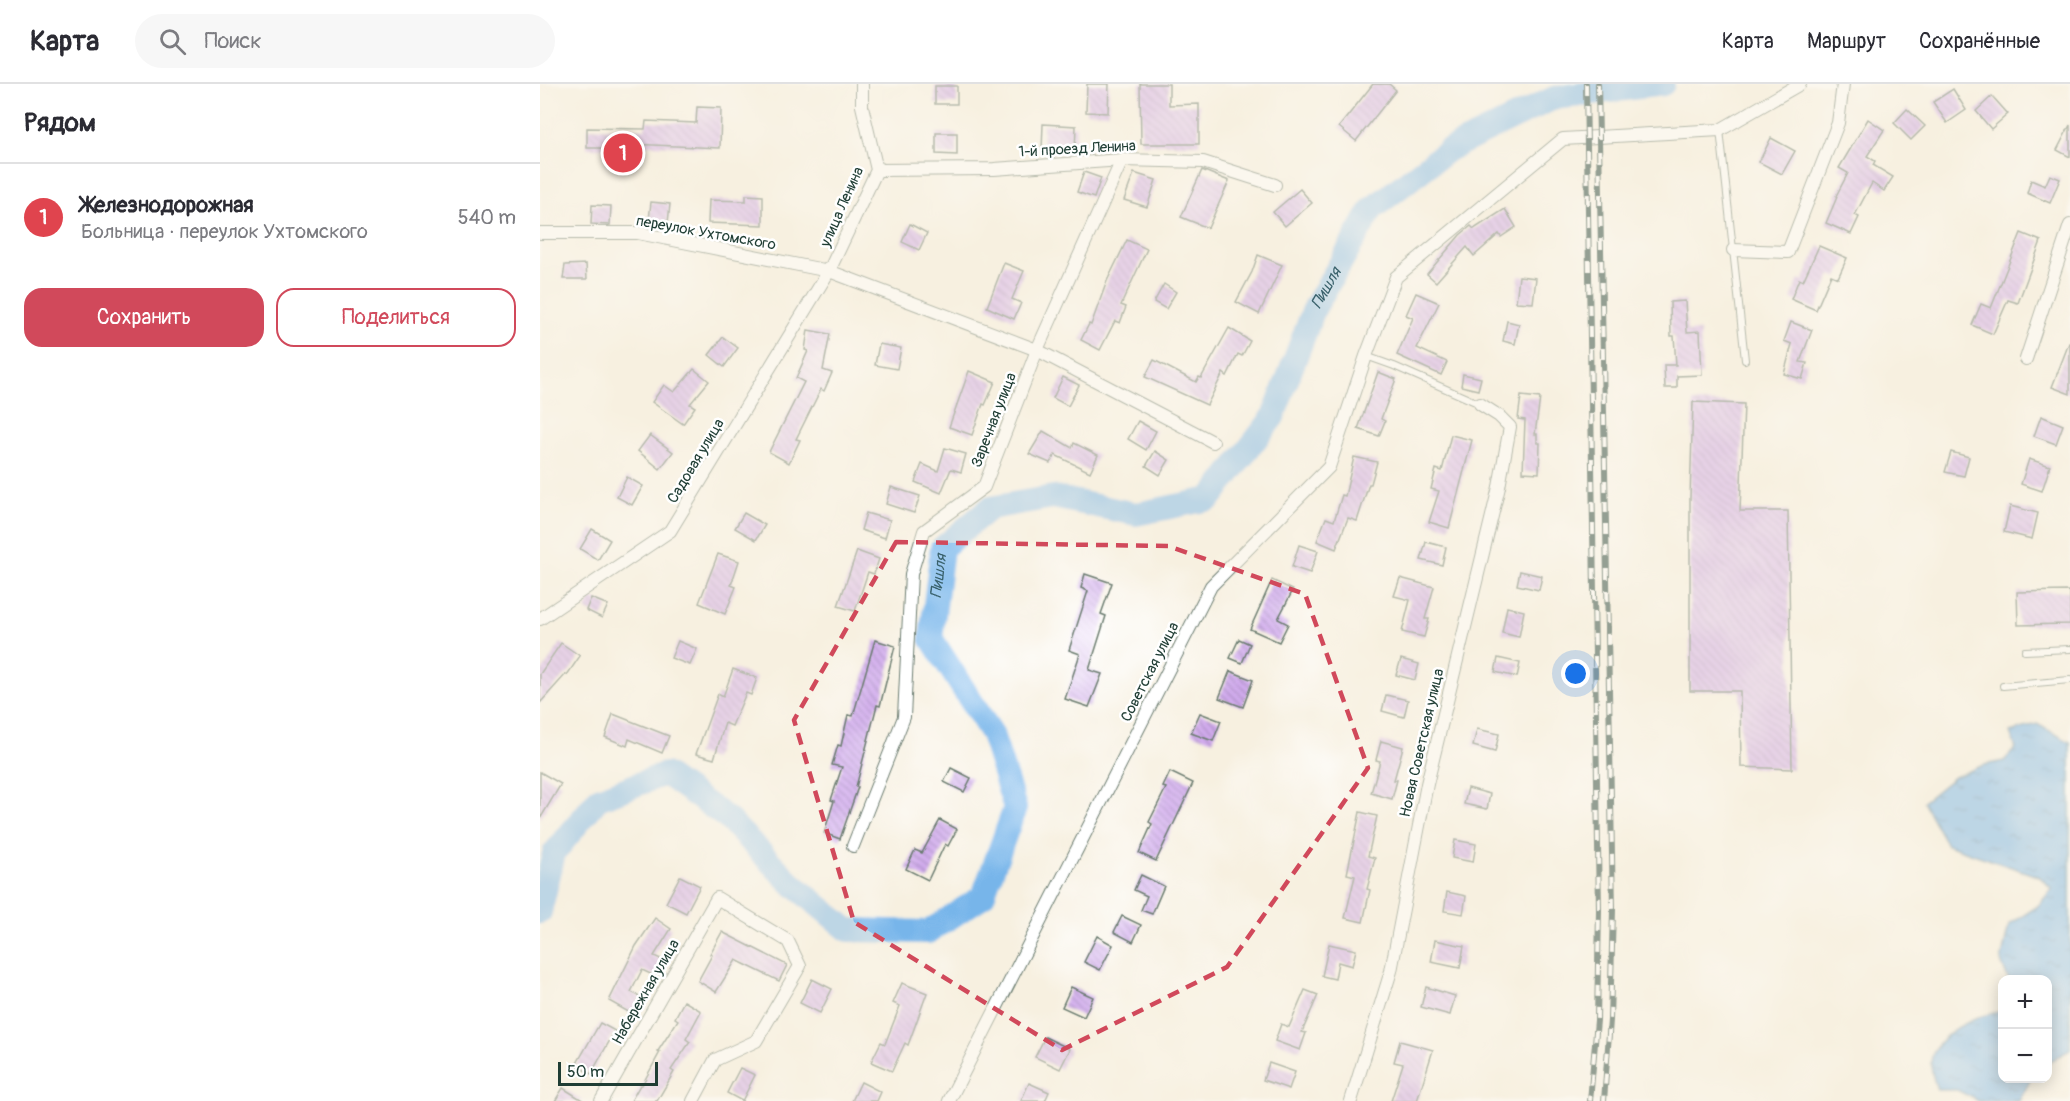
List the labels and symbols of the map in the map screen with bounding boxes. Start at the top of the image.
pin: 1 [604,130,643,176]
street label: 1-й проезд Ленина [1018,136,1136,162]
street label: улица Ленина [816,164,868,251]
street label: переулок Ухтомского [635,211,777,255]
water label: Пишля [1306,263,1347,312]
street label: Заречная улица [967,370,1021,470]
street label: Садовая улица [663,415,729,507]
water label: Пишля [926,551,951,599]
street label: Советская улица [1117,619,1183,725]
your location [1561,659,1590,688]
street label: Новая Советская улица [1396,667,1448,819]
street label: Набережная улица [608,936,684,1048]
scale bar [558,1059,658,1086]

